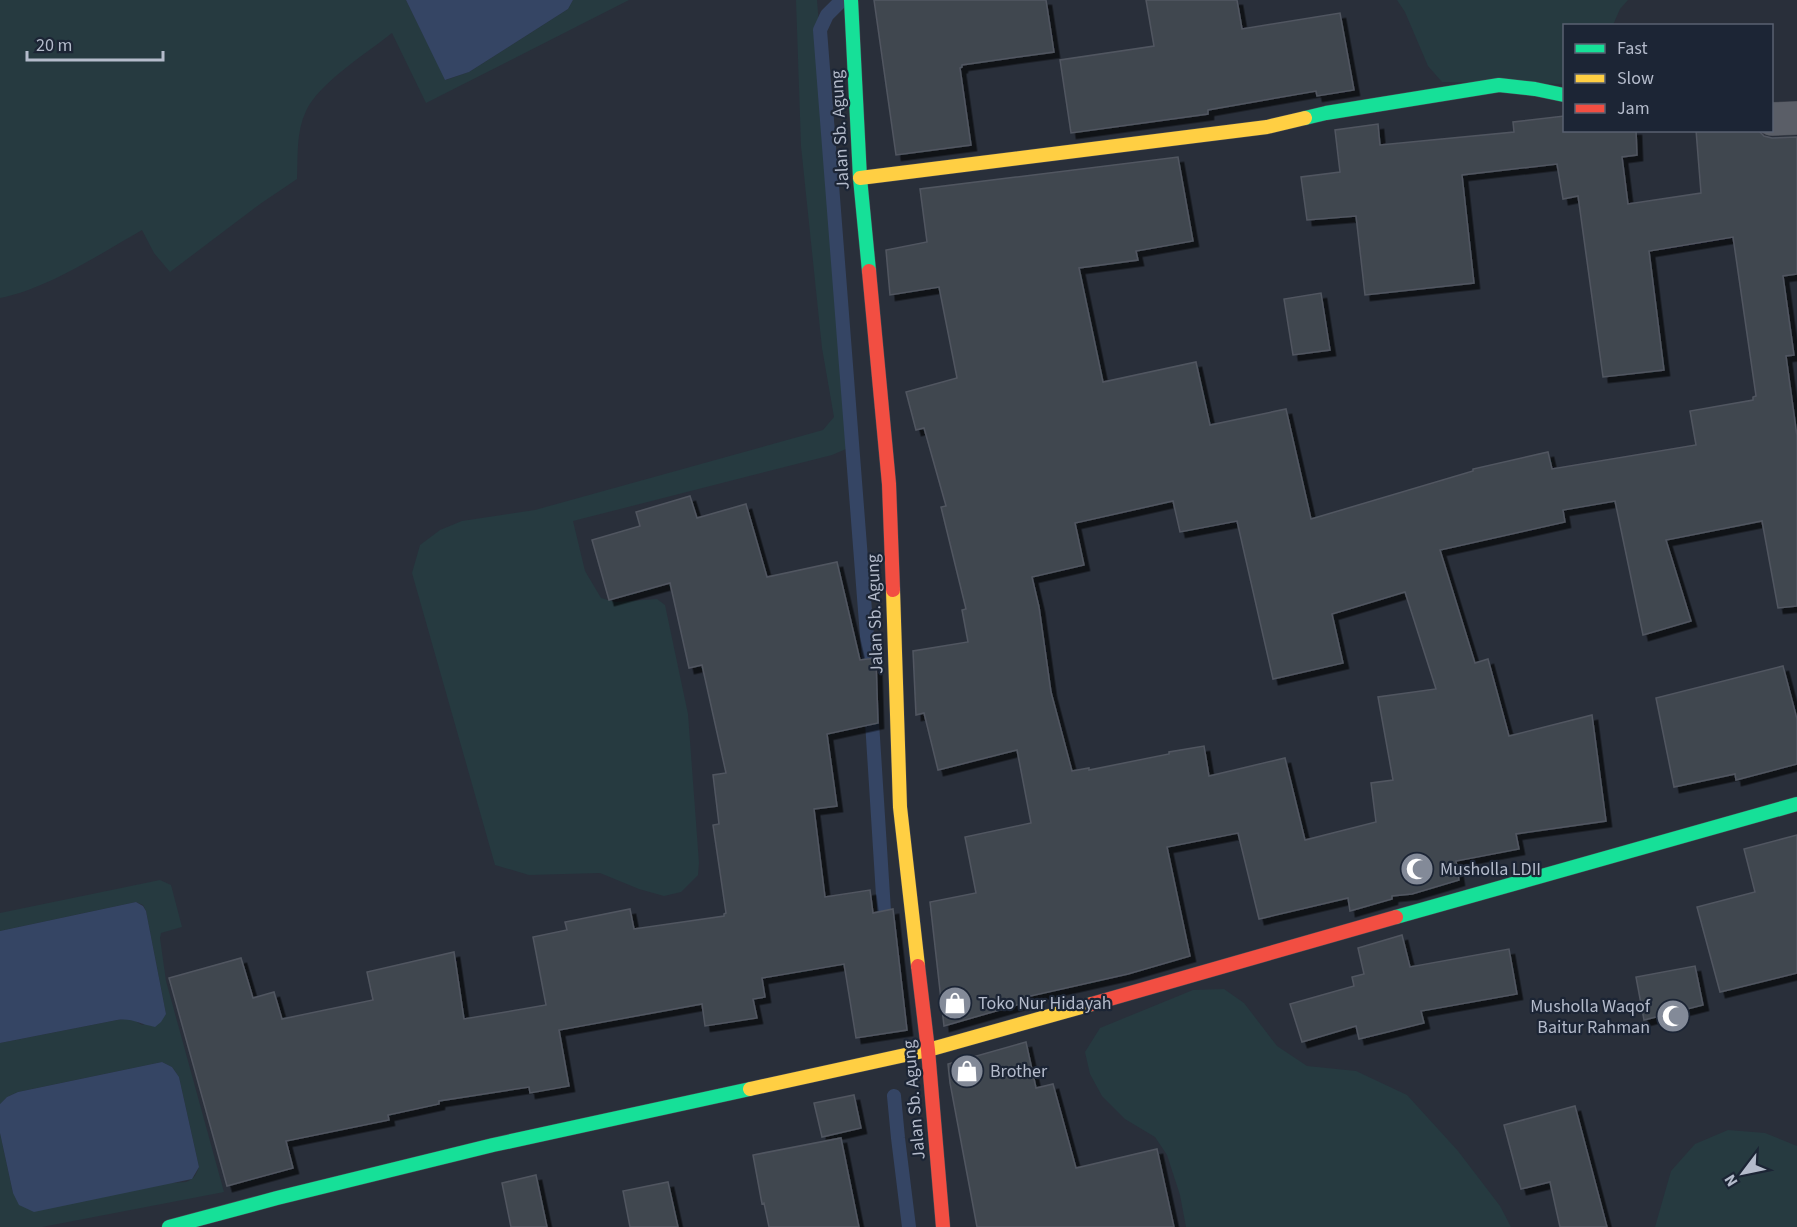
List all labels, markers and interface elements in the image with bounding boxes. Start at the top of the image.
scale bar [27,24,164,62]
legend [1563,24,1773,132]
text: 20 m [36,33,72,58]
text: Fast [1617,36,1648,61]
text: Slow [1617,66,1654,91]
street label: Jalan Sb. Agung [824,70,856,190]
text: Jam [1617,96,1650,121]
street label: Jalan Sb. Agung [860,554,890,674]
mosque icon: Musholla LDII [1399,851,1435,887]
place label: Musholla LDII [1440,857,1541,882]
shop icon: Toko Nur Hidayah [937,985,973,1021]
place label: Toko Nur Hidayah [978,991,1112,1016]
place label: Musholla Waqof Baitur Rahman [1530,994,1651,1040]
mosque icon: Musholla Waqof Baitur Rahman [1655,998,1691,1034]
street label: Jalan Sb. Agung [896,1039,932,1161]
shop icon: Brother [949,1053,985,1089]
place label: Brother [990,1059,1048,1084]
north arrow [1713,1143,1773,1203]
text: N [1719,1170,1743,1191]

